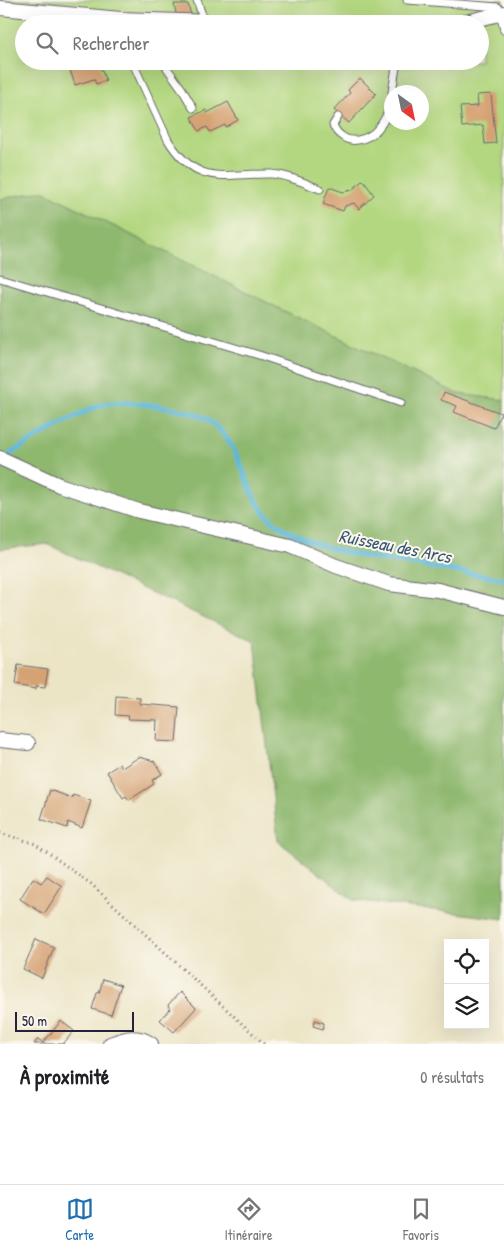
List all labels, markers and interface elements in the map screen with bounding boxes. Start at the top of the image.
search box [15,15,489,70]
icon: search [33,29,61,57]
text: Rechercher [73,30,150,56]
north arrow [384,85,429,130]
water label: Ruisseau des Arcs [337,523,455,570]
map controls [444,939,489,1029]
button: locate [444,939,489,984]
button: layers [444,984,489,1029]
scale bar [15,1009,134,1032]
text: 50 m [22,1011,47,1030]
text: À proximité [20,1062,109,1091]
text: 0 résultats [420,1066,484,1088]
tab: Carte [65,1195,94,1244]
tab: Itinéraire [224,1195,273,1244]
tab: Favoris [403,1195,439,1244]

